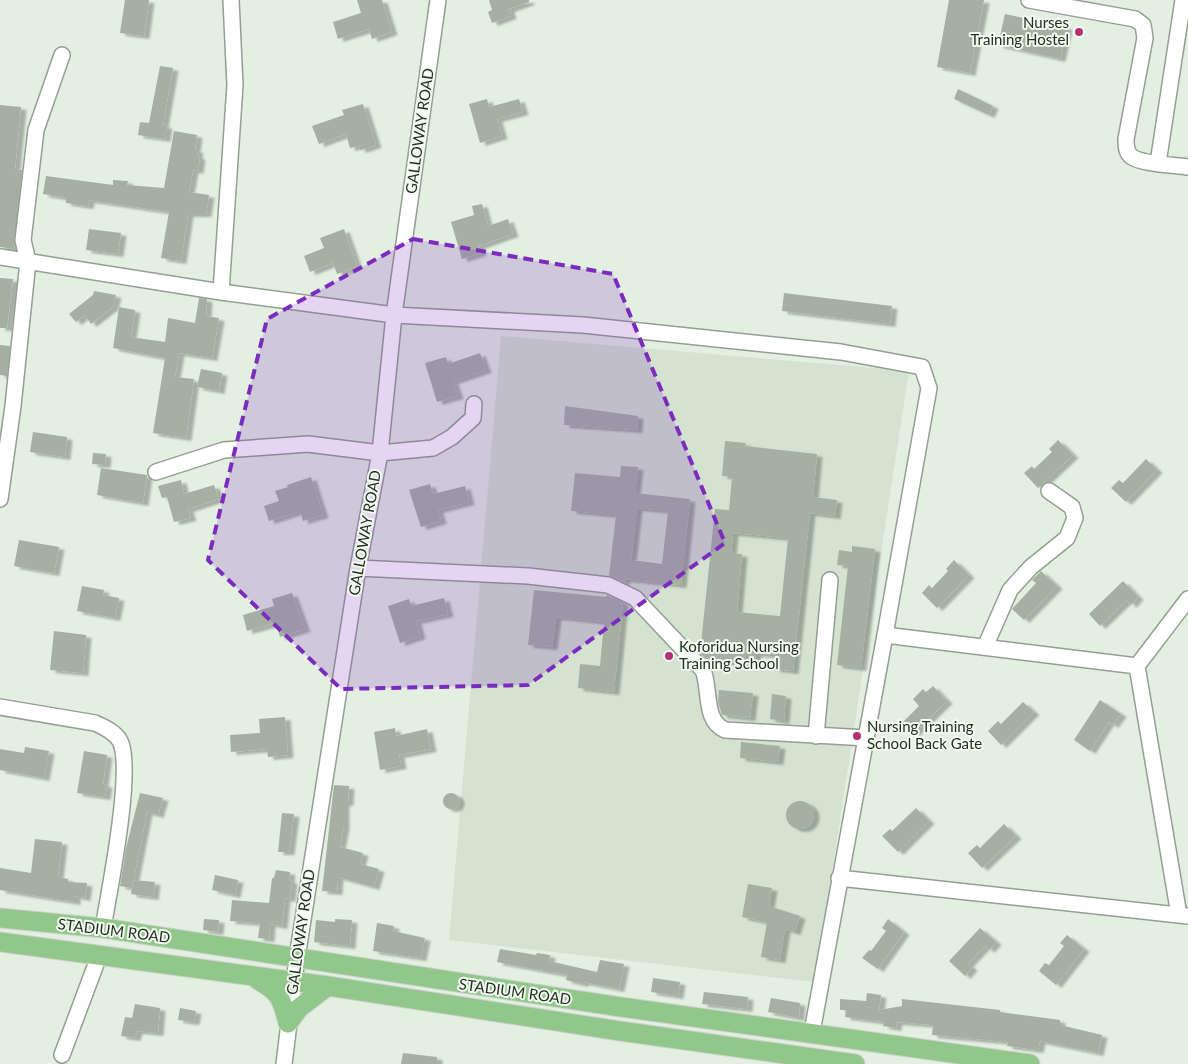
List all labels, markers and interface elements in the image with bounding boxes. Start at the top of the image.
place label: Nurses Training Hostel [970,13,1069,48]
marker: Nurses Training Hostel [1073,26,1085,38]
street label: GALLOWAY ROAD [401,67,437,195]
street label: GALLOWAY ROAD [344,469,384,597]
place label: Koforidua Nursing Training School [679,637,799,672]
marker: Koforidua Nursing Training School [663,650,675,662]
place label: Nursing Training School Back Gate [867,717,982,752]
marker: Nursing Training School Back Gate [851,730,863,742]
street label: GALLOWAY ROAD [282,868,318,996]
street label: STADIUM ROAD [57,914,171,946]
street label: STADIUM ROAD [458,974,572,1008]

